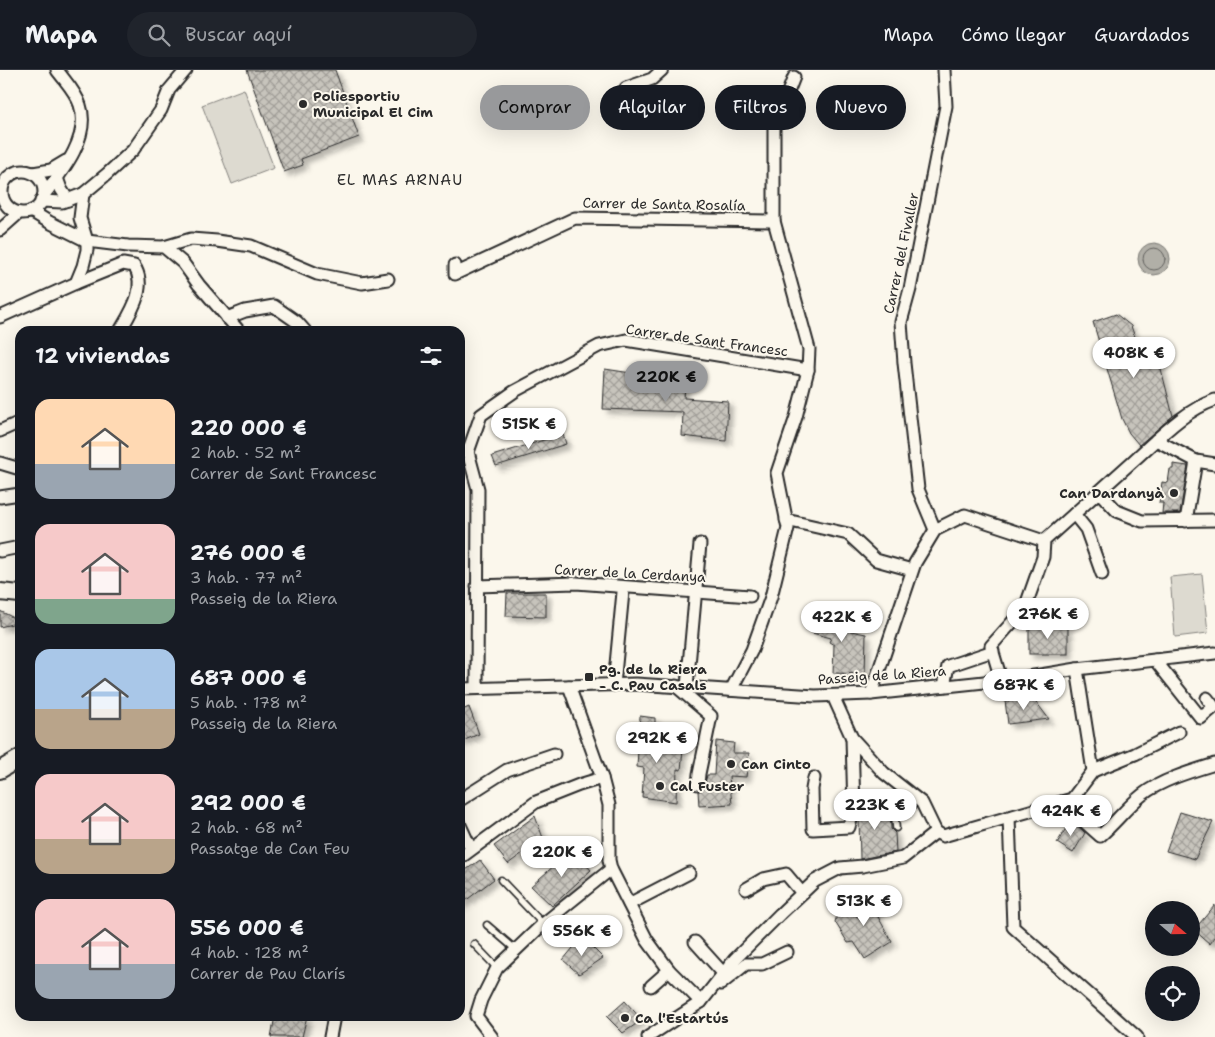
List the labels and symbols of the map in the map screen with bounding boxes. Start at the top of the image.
place label: Poliesportiu Municipal El Cim [313,87,433,121]
marker: Poliesportiu Municipal El Cim [297,98,309,110]
district label: EL MAS ARNAU [337,170,463,190]
street label: Carrer del Fivaller [879,190,923,315]
street label: Carrer de Santa Rosalía [582,194,746,214]
street label: Carrer de Sant Francesc [625,320,789,360]
pin: 408K € [1093,336,1175,379]
pin: 220K € [625,360,707,403]
pin: 515K € [488,408,570,450]
place label: Can Dardanyà [1059,484,1164,502]
marker: Can Dardanyà [1168,487,1180,499]
street label: Carrer de la Cerdanya [554,560,707,586]
pin: 276K € [1007,598,1089,640]
pin: 422K € [801,600,883,643]
place label: Pg. de la Riera - C. Pau Casals [599,660,707,694]
street label: Passeig de la Riera [817,662,947,688]
pin: 687K € [983,668,1065,711]
marker: Pg. de la Riera - C. Pau Casals [583,671,595,683]
pin: 292K € [616,722,698,764]
place label: Can Cinto [741,755,811,773]
marker: Can Cinto [725,758,737,770]
place label: Cal Fuster [670,777,745,795]
marker: Cal Fuster [654,780,666,792]
pin: 223K € [834,788,916,831]
pin: 424K € [1030,794,1112,837]
pin: 220K € [521,836,603,878]
pin: 513K € [823,884,905,927]
north arrow [1145,901,1200,956]
pin: 556K € [541,914,623,957]
place label: Ca l'Estartús [635,1009,729,1027]
marker: Ca l'Estartús [619,1012,631,1024]

